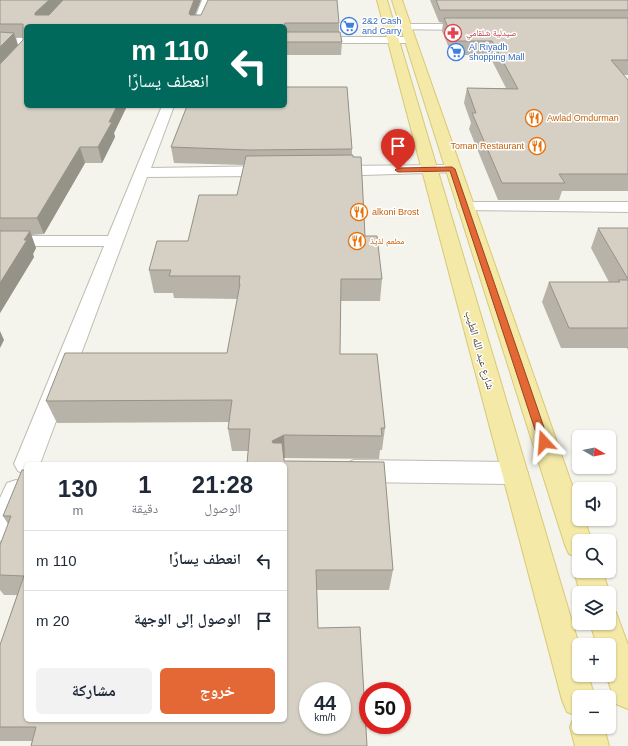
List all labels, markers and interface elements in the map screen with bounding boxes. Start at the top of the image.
supermarket icon: 2&2 Cash and Carry [339,16,359,36]
place label: 2&2 Cash and Carry [362,16,402,36]
pharmacy icon: صيدلية شلقامي [443,23,463,43]
place label: صيدلية شلقامي [466,28,516,40]
text: 110 m [131,35,209,66]
icon: left [223,40,275,92]
supermarket icon: Al Riyadh shopping Mall [446,42,466,62]
place label: Al Riyadh shopping Mall [469,42,525,62]
text: انعطف يسارًا [127,71,209,91]
restaurant icon: Awlad Omdurman [524,108,544,128]
place label: Awlad Omdurman [547,113,619,123]
pin [381,129,415,170]
icon: arrive [387,135,409,157]
restaurant icon: Toman Restaurant [527,136,547,156]
place label: Toman Restaurant [450,141,524,151]
restaurant icon: alkoni Brost [349,202,369,222]
place label: alkoni Brost [372,207,420,217]
restaurant icon: مطعم لذيذ [347,231,367,251]
place label: مطعم لذيذ [370,236,404,247]
street label: شارع عبد الله الطيب [462,309,497,391]
position arrow [523,421,565,463]
north arrow [572,430,616,474]
map controls [572,430,616,734]
text: 1 [138,471,152,498]
text: 21:28 [192,471,253,498]
text: 130 [58,475,98,502]
button: sound [572,482,616,526]
text: دقيقة [132,501,158,516]
text: الوصول [205,501,241,516]
text: m [72,503,83,518]
button: search [572,534,616,578]
text: انعطف يسارًا [169,550,241,567]
icon: left [253,550,275,572]
text: 110 m [36,552,77,569]
button: layers [572,586,616,630]
text: الوصول إلى الوجهة [134,610,241,627]
icon: arrive [253,610,275,632]
text: 20 m [36,612,69,629]
button: + [572,638,616,682]
button: مشاركة [36,668,152,714]
button: خروج [160,668,275,714]
speed limit sign: 50 [359,682,411,734]
button: − [572,690,616,734]
text: 44 [314,692,336,714]
text: km/h [314,712,336,723]

